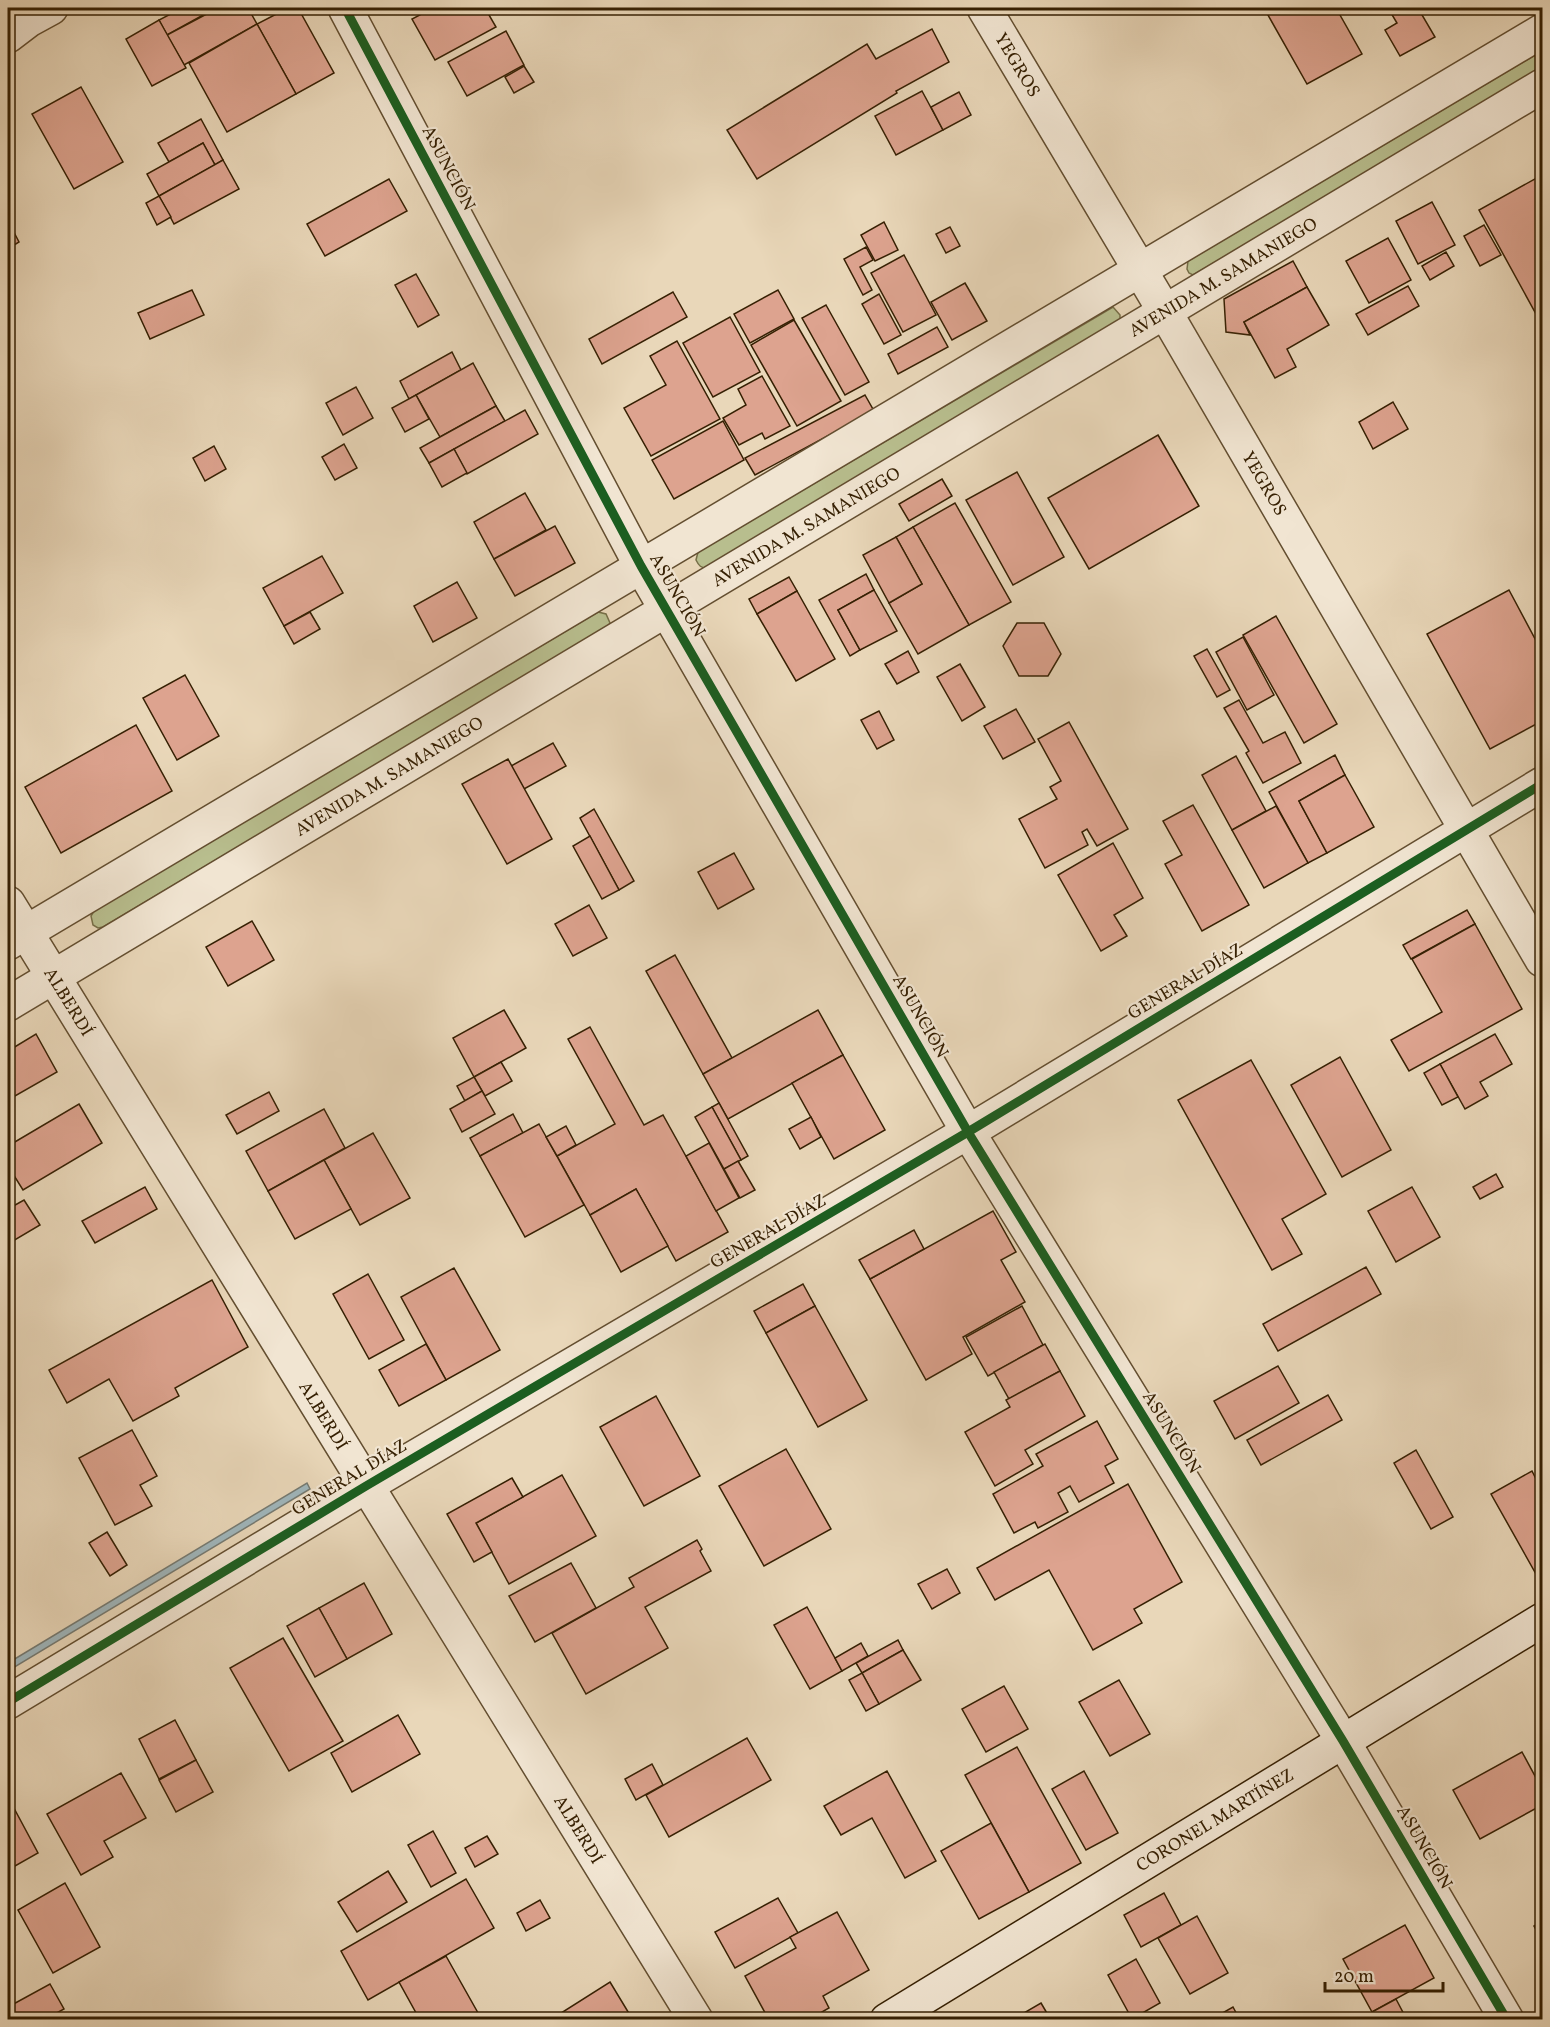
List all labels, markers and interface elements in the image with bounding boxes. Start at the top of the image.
street label: YEGROS [988,29,1045,102]
street label: ASUNCIÓN [415,122,480,216]
street label: AVENIDA M. SAMANIEGO [1125,212,1323,344]
street label: YEGROS [1235,447,1292,521]
street label: AVENIDA M. SAMANIEGO [708,462,906,594]
street label: ASUNCIÓN [643,549,711,642]
street label: AVENIDA M. SAMANIEGO [291,711,489,843]
street label: GENERAL DÍAZ [1123,938,1248,1027]
street label: ALBERDÍ [37,963,98,1042]
street label: ASUNCIÓN [886,970,954,1063]
street label: GENERAL DÍAZ [706,1189,831,1276]
street label: ALBERDÍ [292,1377,353,1456]
street label: ASUNCIÓN [1136,1387,1206,1479]
street label: GENERAL DÍAZ [287,1434,412,1523]
street label: CORONEL MARTÍNEZ [1132,1763,1299,1879]
street label: ALBERDÍ [547,1791,608,1869]
street label: ASUNCIÓN [1390,1801,1458,1894]
scale bar [1325,1955,1444,1993]
text: 20 m [1334,1965,1374,1990]

